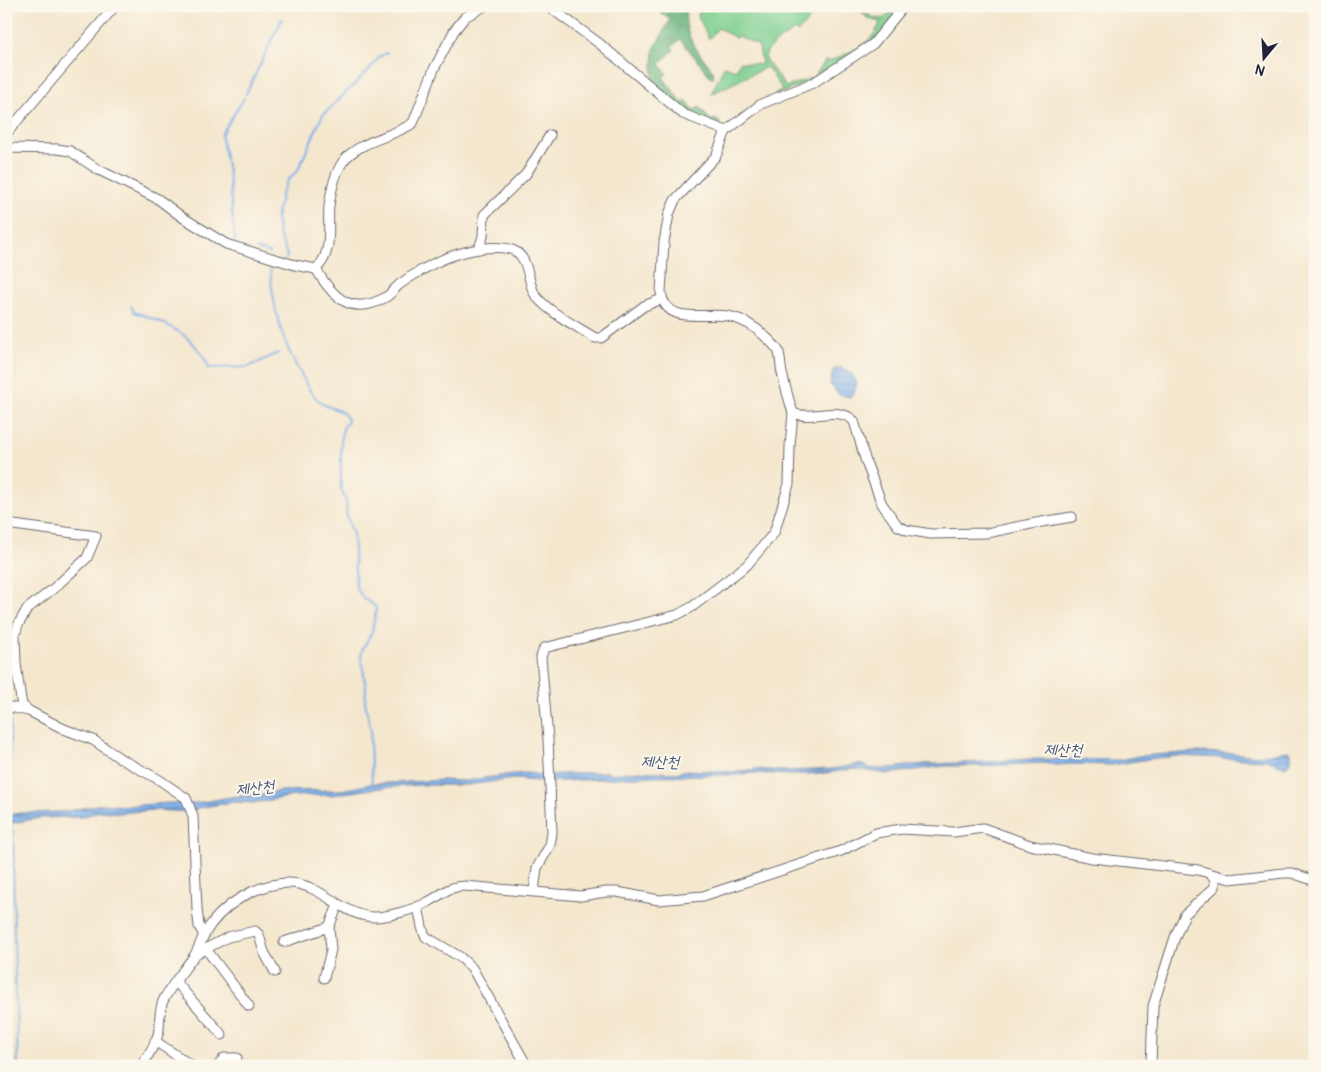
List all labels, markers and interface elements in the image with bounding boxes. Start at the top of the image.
north arrow [1238,32,1288,82]
text: N [1253,60,1267,79]
water label: 제산천 [1044,740,1085,760]
water label: 제산천 [641,752,682,772]
water label: 제산천 [235,776,277,800]

